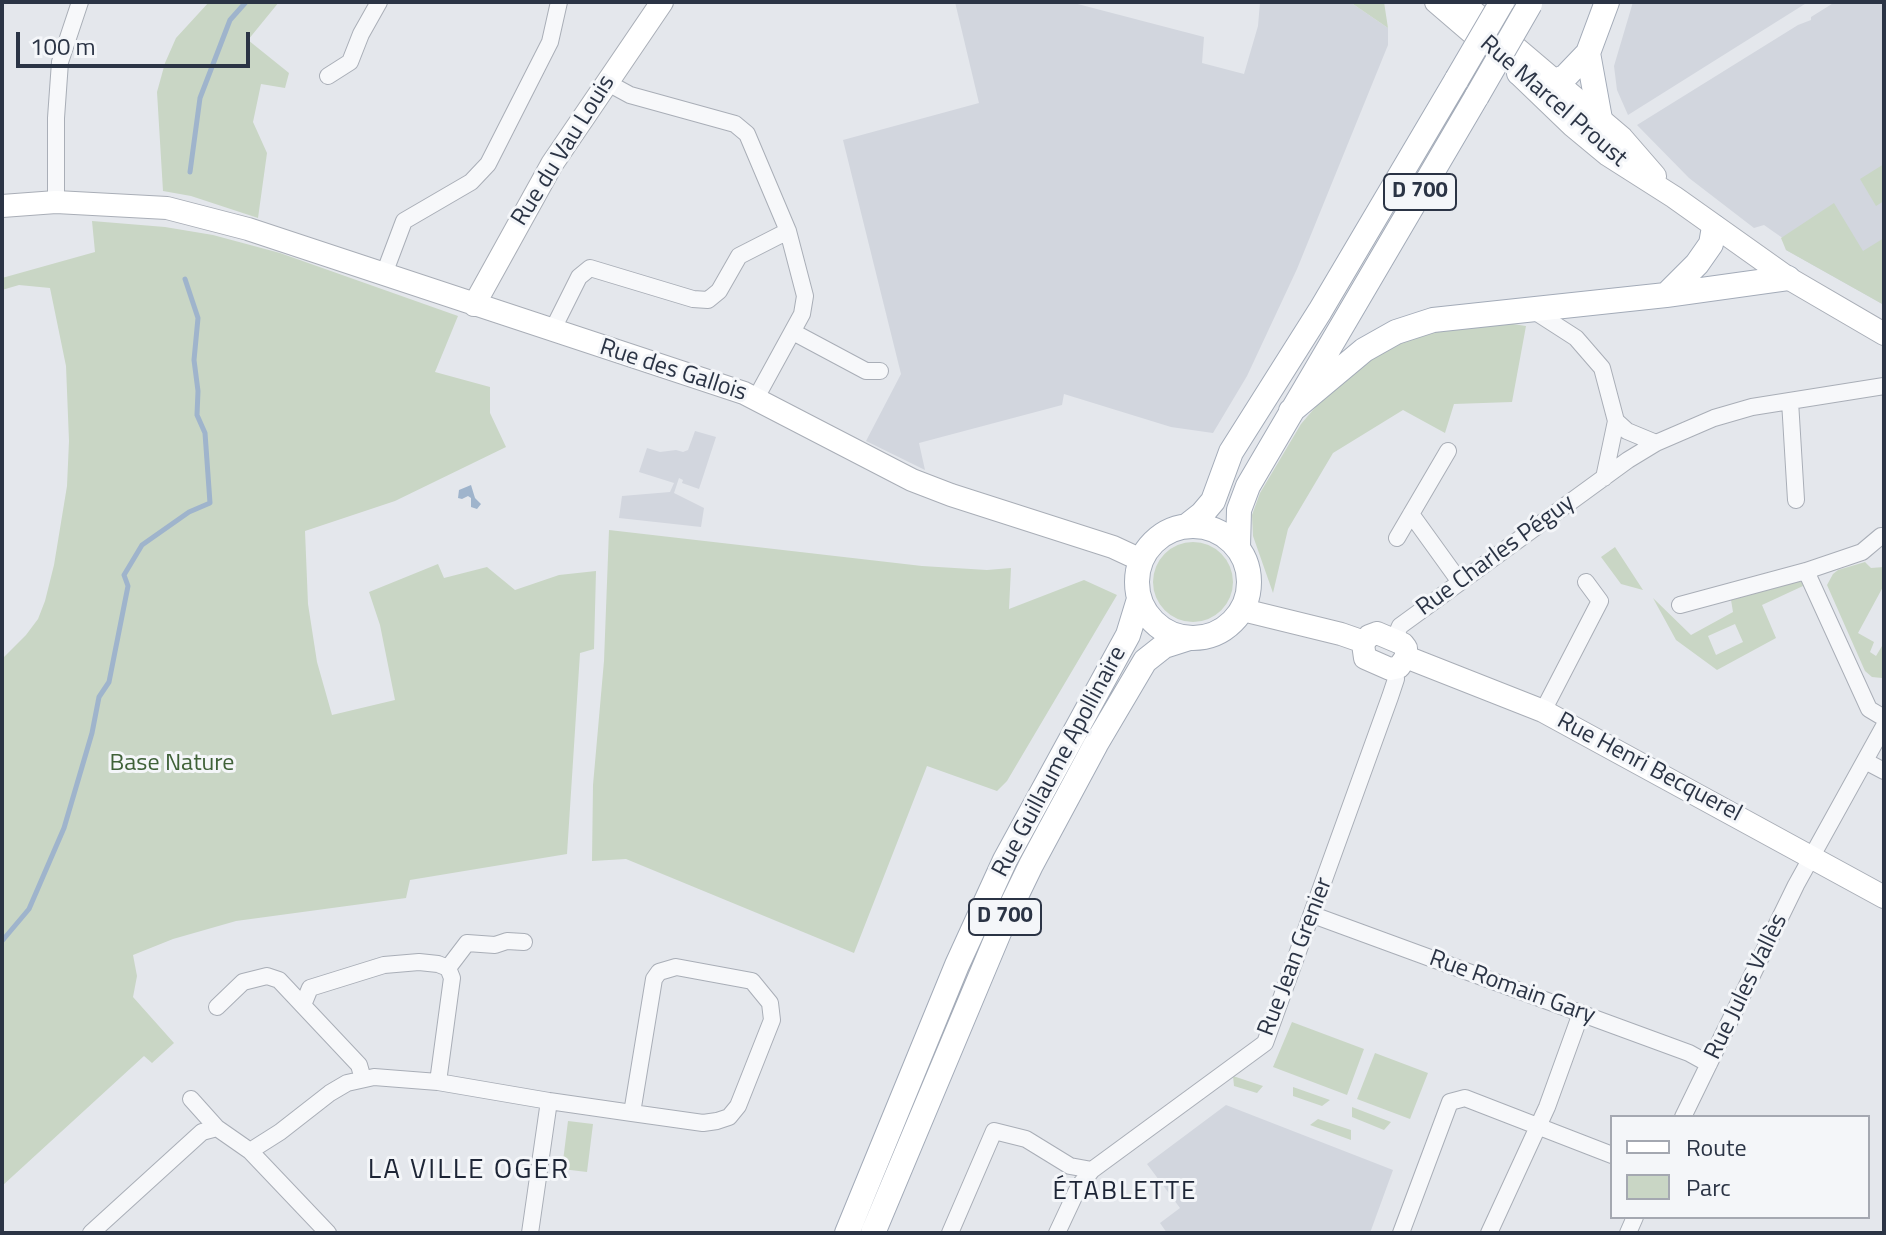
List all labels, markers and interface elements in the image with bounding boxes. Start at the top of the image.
scale bar [20,16,254,66]
text: 100 m [30,28,96,64]
street label: Rue Marcel Proust [1473,30,1633,174]
street label: Rue du Vau Louis [506,70,622,232]
road number: D 700 [1384,174,1456,210]
street label: Rue des Gallois [596,334,750,408]
street label: Rue Charles Péguy [1411,489,1581,623]
street label: Rue Guillaume Apollinaire [987,642,1133,882]
street label: Rue Henri Becquerel [1552,707,1746,829]
park label: Base Nature [110,750,234,778]
street label: Rue Jean Grenier [1253,874,1339,1040]
road number: D 700 [969,899,1041,935]
street label: Rue Jules Vallès [1699,910,1795,1064]
street label: Rue Romain Gary [1425,945,1599,1031]
legend [1610,1115,1870,1219]
text: Route [1686,1129,1747,1165]
district label: LA VILLE OGER [368,1154,570,1188]
text: Parc [1686,1169,1731,1205]
district label: ÉTABLETTE [1053,1177,1197,1209]

